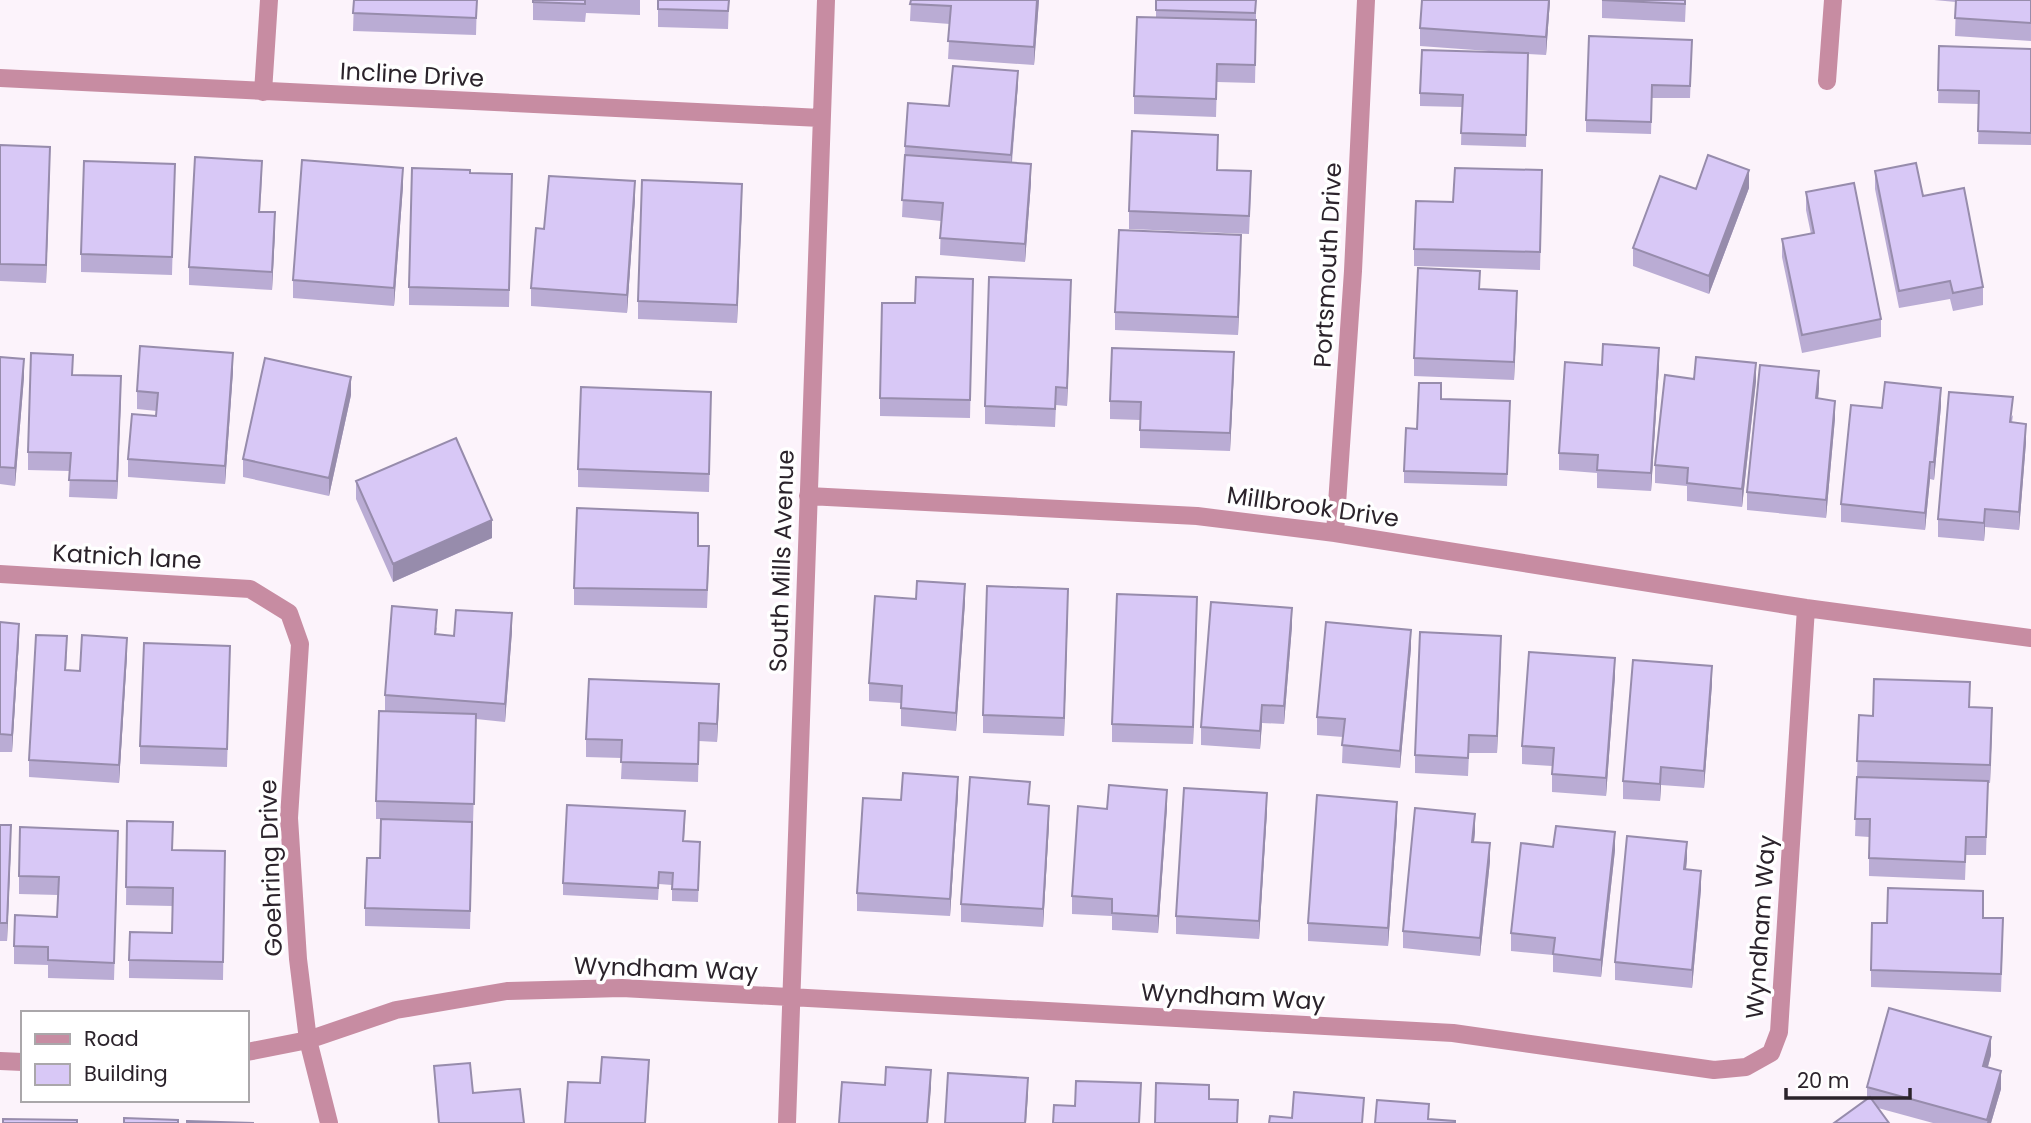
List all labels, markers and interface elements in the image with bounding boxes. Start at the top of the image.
street label: Incline Drive [339,54,485,95]
street label: Portsmouth Drive [1306,161,1349,368]
street label: South Mills Avenue [761,449,802,673]
street label: Millbrook Drive [1225,478,1401,535]
street label: Katnich lane [52,536,202,577]
street label: Goehring Drive [251,779,290,957]
street label: Wyndham Way [1738,833,1783,1020]
street label: Wyndham Way [573,949,759,988]
street label: Wyndham Way [1140,975,1326,1018]
legend [21,1011,248,1102]
text: Road [84,1024,139,1053]
scale bar [1786,1056,1910,1100]
text: Building [84,1059,168,1088]
text: 20 m [1797,1066,1850,1095]

